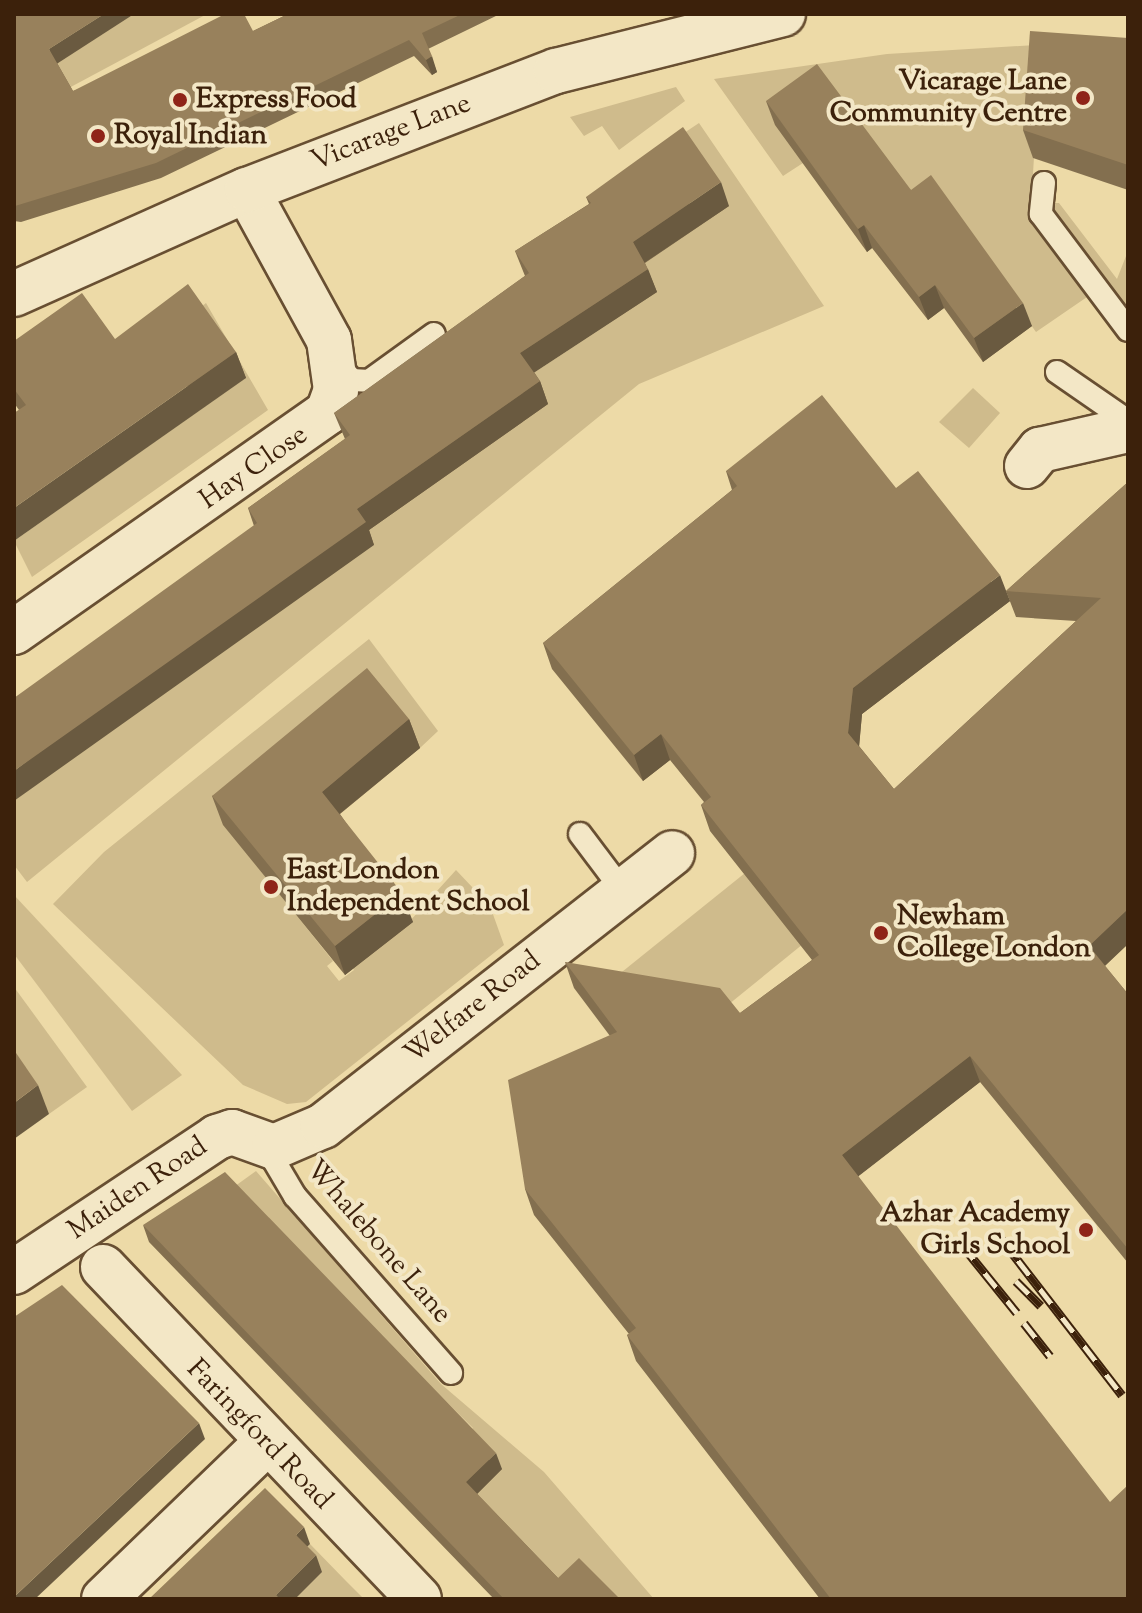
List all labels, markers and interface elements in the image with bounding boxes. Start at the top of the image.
place label: Vicarage Lane Community Centre [830,65,1067,131]
place label: Express Food [196,83,357,117]
street label: Vicarage Lane [306,87,476,179]
marker: Vicarage Lane Community Centre [1074,89,1092,107]
marker: Express Food [171,91,189,109]
place label: Royal Indian [114,119,267,153]
marker: Royal Indian [89,127,107,145]
street label: Hay Close [194,419,314,517]
place label: East London Independent School [287,854,530,920]
marker: East London Independent School [262,878,280,896]
place label: Newham College London [897,900,1091,966]
marker: Newham College London [872,924,890,942]
street label: Welfare Road [398,944,548,1072]
street label: Maiden Road [62,1130,214,1248]
street label: Whalebone Lane [298,1153,458,1331]
place label: Azhar Academy Girls School [880,1197,1070,1263]
marker: Azhar Academy Girls School [1077,1221,1095,1239]
street label: Faringford Road [179,1353,339,1517]

